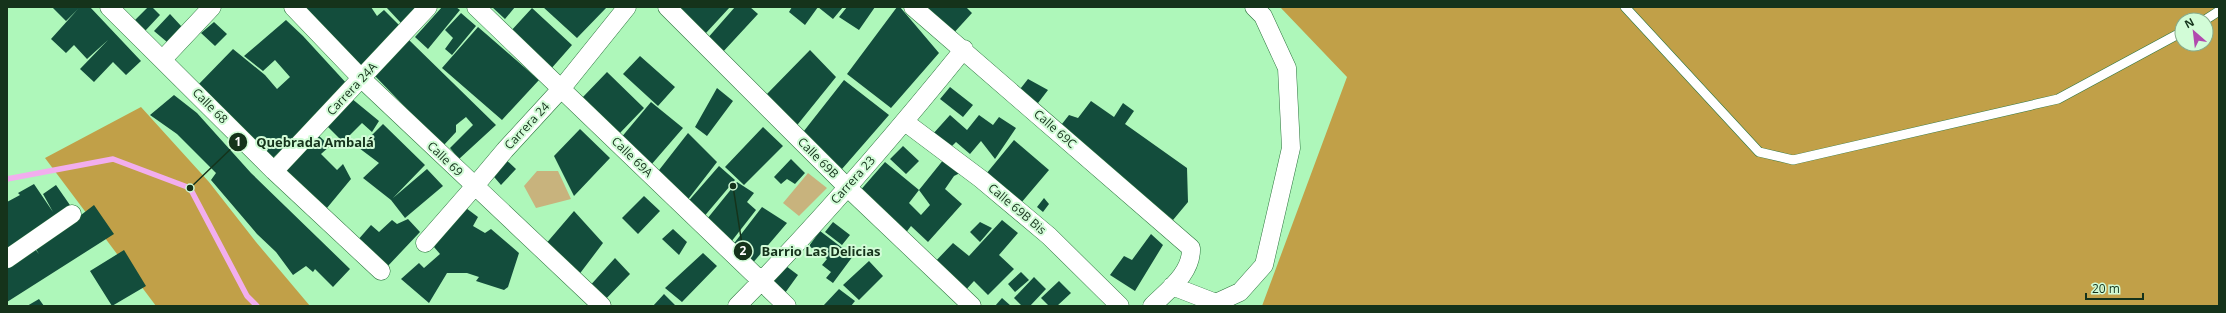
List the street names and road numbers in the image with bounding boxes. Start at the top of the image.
street label: Carrera 24A [323,58,381,119]
street label: Calle 68 [189,84,232,127]
street label: Carrera 24 [500,98,553,153]
street label: Calle 69C [1030,105,1081,152]
street label: Calle 69A [608,133,657,181]
street label: Calle 69B [794,133,843,182]
street label: Calle 69 [424,137,467,180]
street label: Carrera 23 [827,152,879,207]
street label: Calle 69B Bis [985,179,1050,238]

